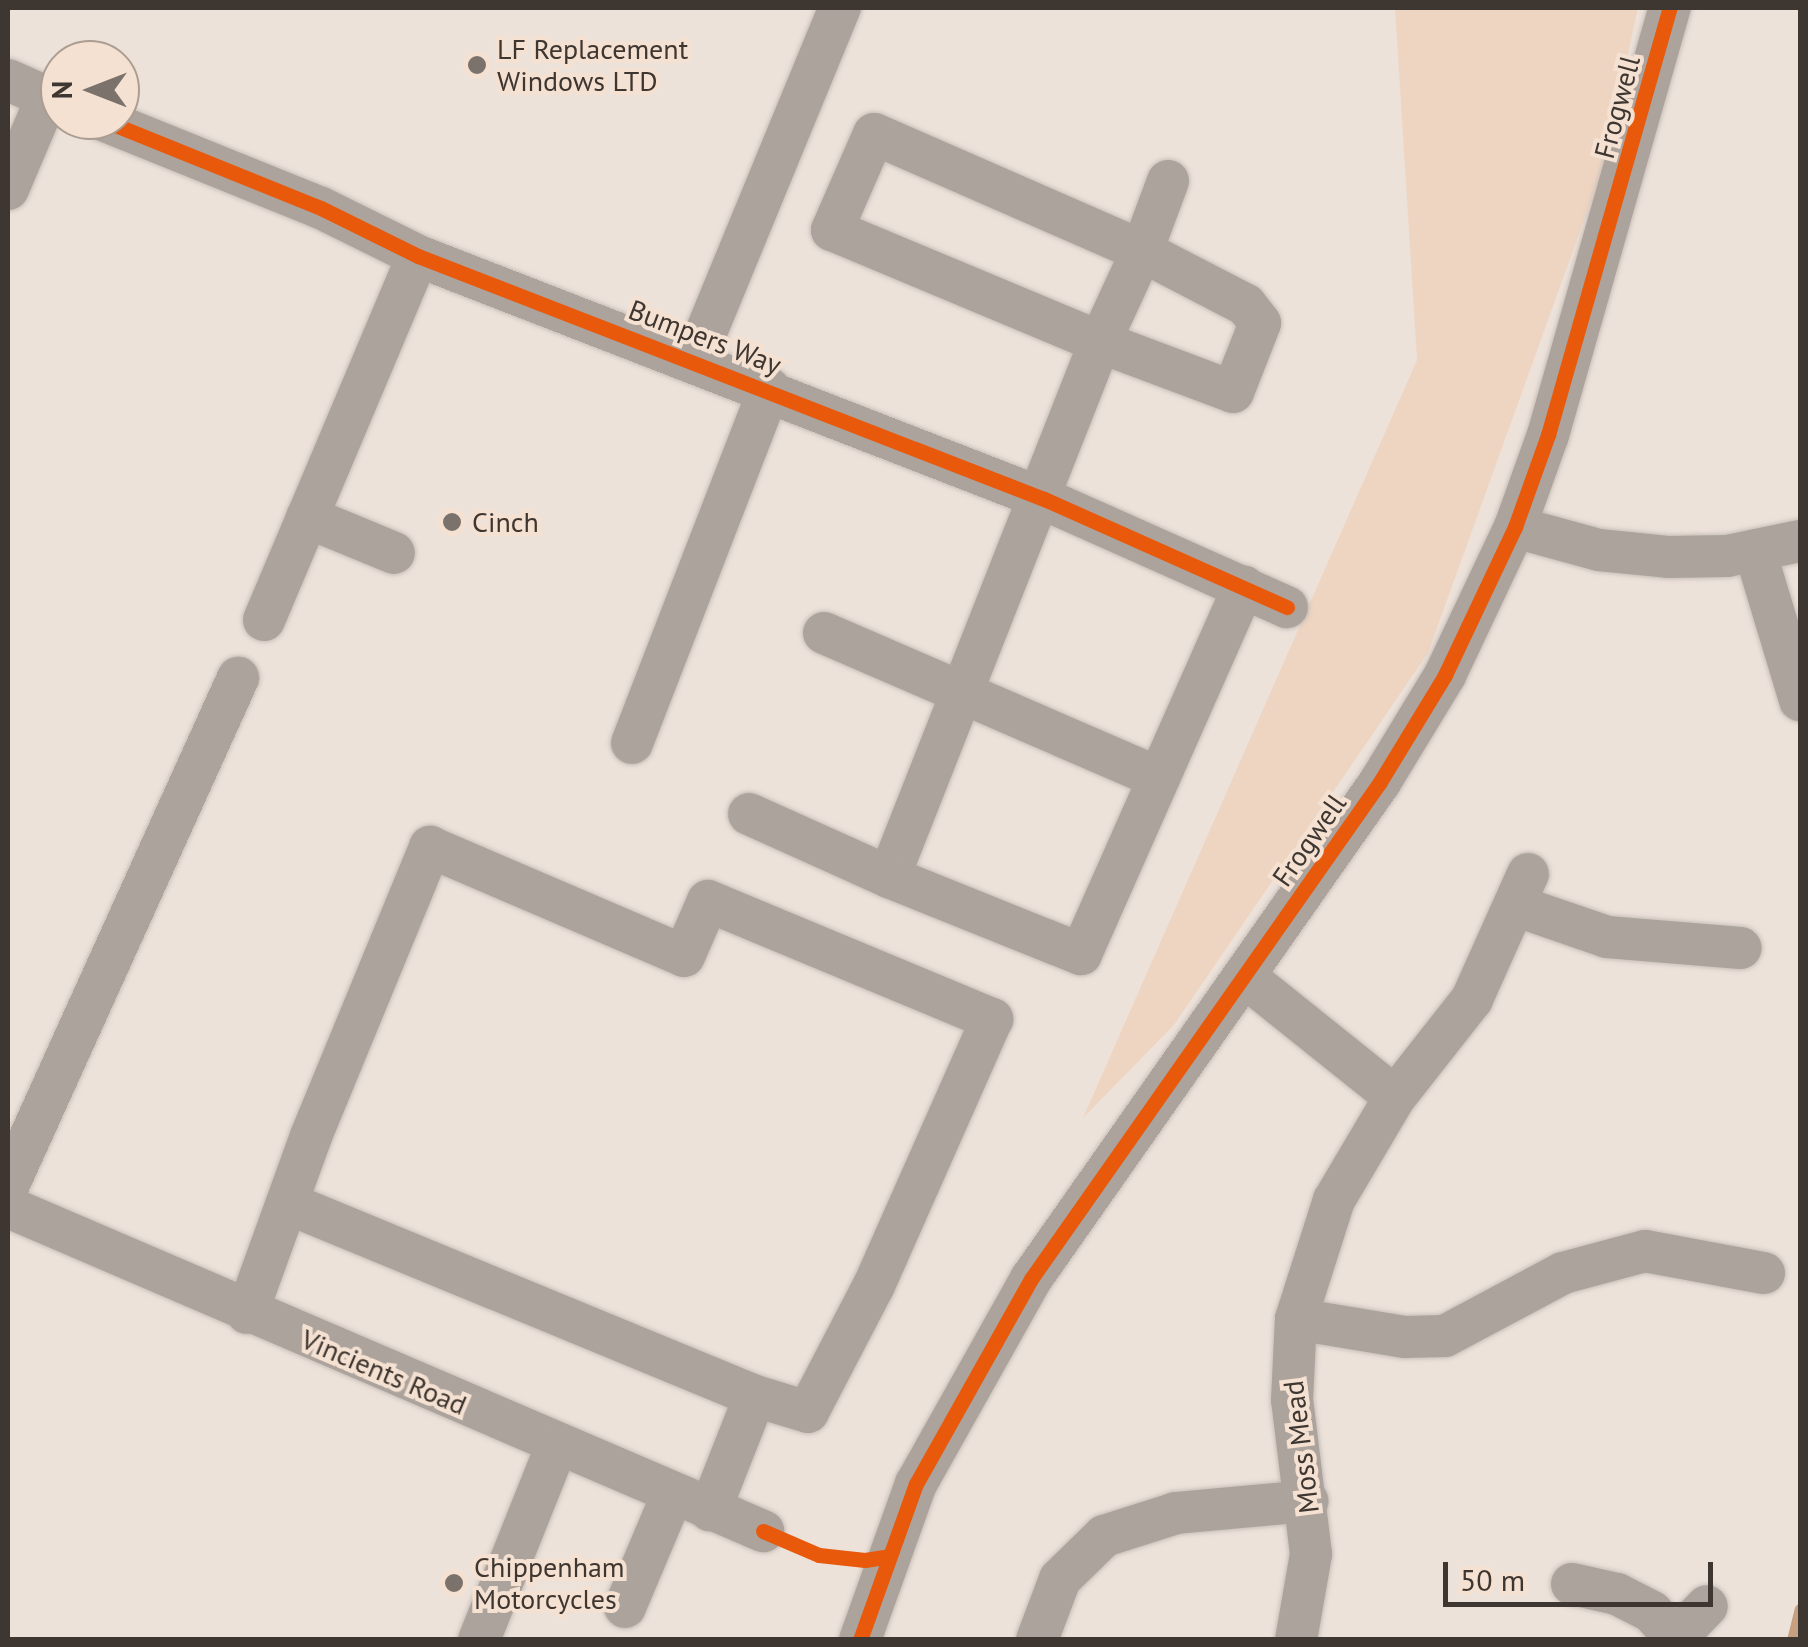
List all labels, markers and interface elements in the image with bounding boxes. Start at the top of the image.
place label: LF Replacement Windows LTD [497,32,688,98]
north arrow [40,40,140,140]
street label: Frogwell [1587,52,1647,162]
marker: LF Replacement Windows LTD [466,54,488,76]
text: N [43,81,80,99]
street label: Bumpers Way [624,292,786,382]
place label: Cinch [472,505,539,539]
marker: Cinch [441,511,463,533]
street label: Frogwell [1265,787,1353,893]
street label: Vincients Road [296,1322,472,1422]
street label: Moss Mead [1276,1379,1326,1515]
scale bar [1448,1542,1718,1604]
place label: Chippenham Motorcycles [474,1550,625,1616]
text: 50 m [1460,1560,1525,1599]
marker: Chippenham Motorcycles [443,1572,465,1594]

